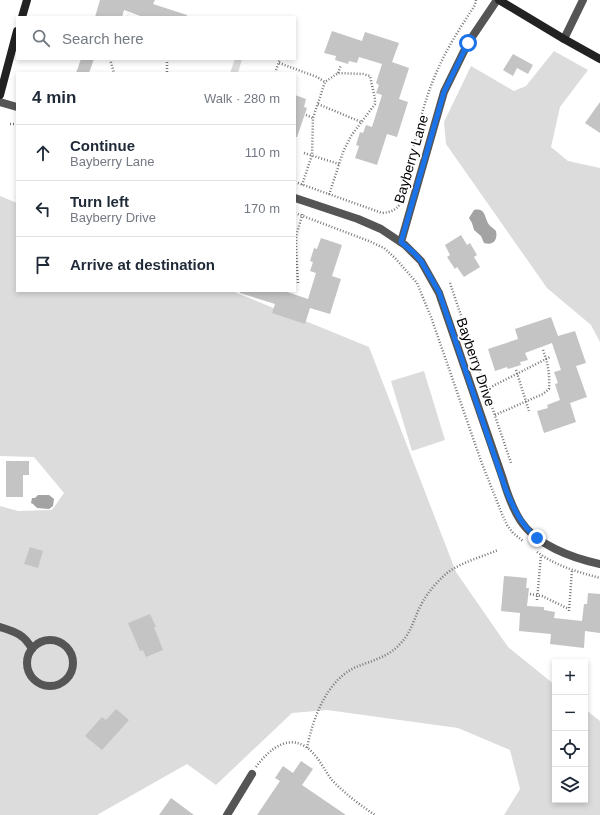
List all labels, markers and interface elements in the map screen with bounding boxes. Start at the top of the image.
search box [16,16,296,60]
icon: search [30,27,52,49]
text: Search here [62,30,144,47]
route start [459,34,477,52]
text: 4 min [32,88,76,107]
text: Walk · 280 m [204,91,280,106]
street label: Bayberry Lane [391,113,431,205]
text: Continue [70,137,135,154]
icon: ahead [32,142,54,164]
text: 110 m [245,145,280,160]
text: Bayberry Lane [70,154,155,169]
text: Turn left [70,193,129,210]
icon: left [32,198,54,220]
text: 170 m [244,201,280,216]
text: Bayberry Drive [70,210,156,225]
icon: arrive [32,254,54,276]
text: Arrive at destination [70,256,215,273]
street label: Bayberry Drive [453,316,499,409]
route end [528,529,546,547]
map controls [552,659,588,803]
button: + [552,659,588,695]
button: − [552,695,588,731]
button: locate [552,731,588,767]
button: layers [552,767,588,803]

